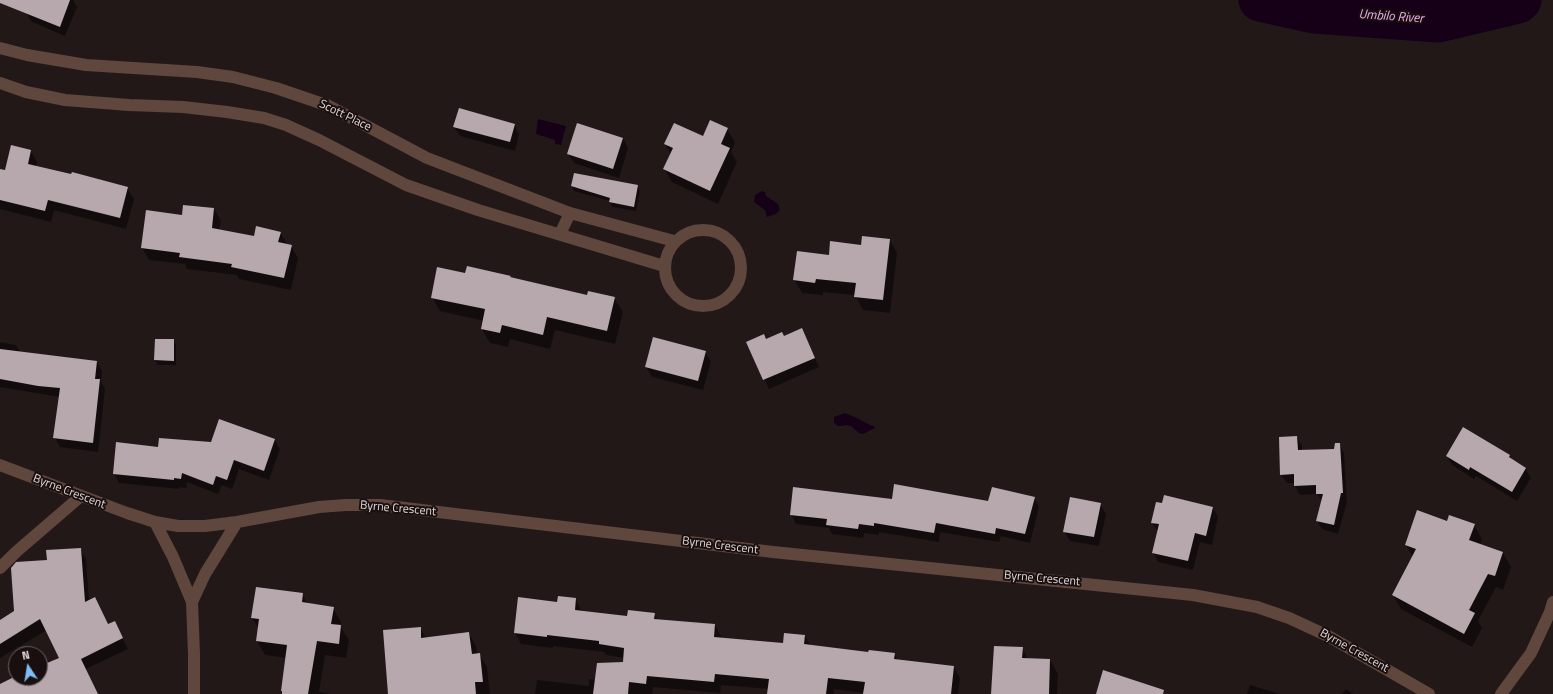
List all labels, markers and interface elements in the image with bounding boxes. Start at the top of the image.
water label: Umbilo River [1358,7,1424,27]
street label: Scott Place [317,97,373,135]
street label: Byrne Crescent [31,472,107,512]
street label: Byrne Crescent [359,498,437,520]
street label: Byrne Crescent [681,534,759,558]
street label: Byrne Crescent [1003,568,1081,590]
street label: Byrne Crescent [1317,626,1391,676]
north arrow [8,646,48,686]
text: N [20,647,31,664]

